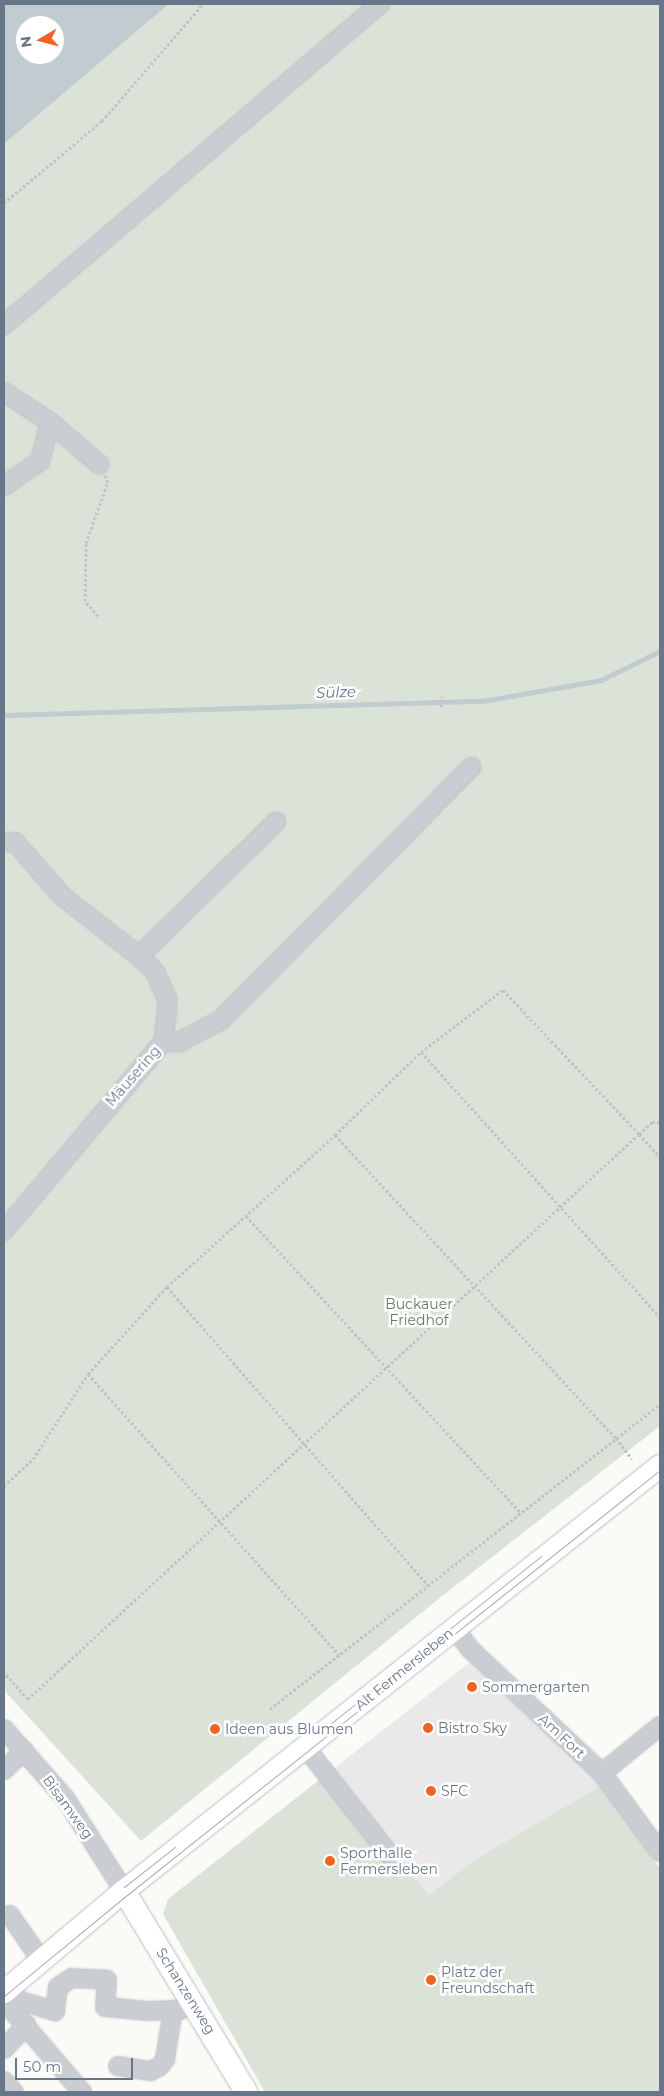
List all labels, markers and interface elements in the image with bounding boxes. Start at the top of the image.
north arrow [15,15,65,65]
text: N [16,35,36,49]
water label: Sülze [316,682,356,702]
street label: Mäusering [102,1042,164,1110]
park label: Buckauer Friedhof [385,1296,453,1328]
street label: Alt Fermersleben [352,1624,456,1714]
place label: Sommergarten [482,1679,590,1695]
marker: Sommergarten [466,1681,478,1693]
street label: Am Fort [535,1710,589,1762]
place label: Bistro Sky [438,1720,507,1736]
place label: Ideen aus Blumen [225,1721,353,1737]
marker: Bistro Sky [422,1722,434,1734]
marker: Ideen aus Blumen [209,1723,221,1735]
street label: Bisamweg [39,1772,97,1842]
place label: SFC [441,1783,468,1799]
marker: SFC [425,1785,437,1797]
place label: Sporthalle Fermersleben [340,1845,438,1878]
marker: Sporthalle Fermersleben [324,1855,336,1867]
street label: Schanzenweg [153,1945,219,2037]
place label: Platz der Freundschaft [441,1964,535,1996]
marker: Platz der Freundschaft [425,1974,437,1986]
scale bar [18,2048,135,2080]
text: 50 m [23,2057,61,2076]

